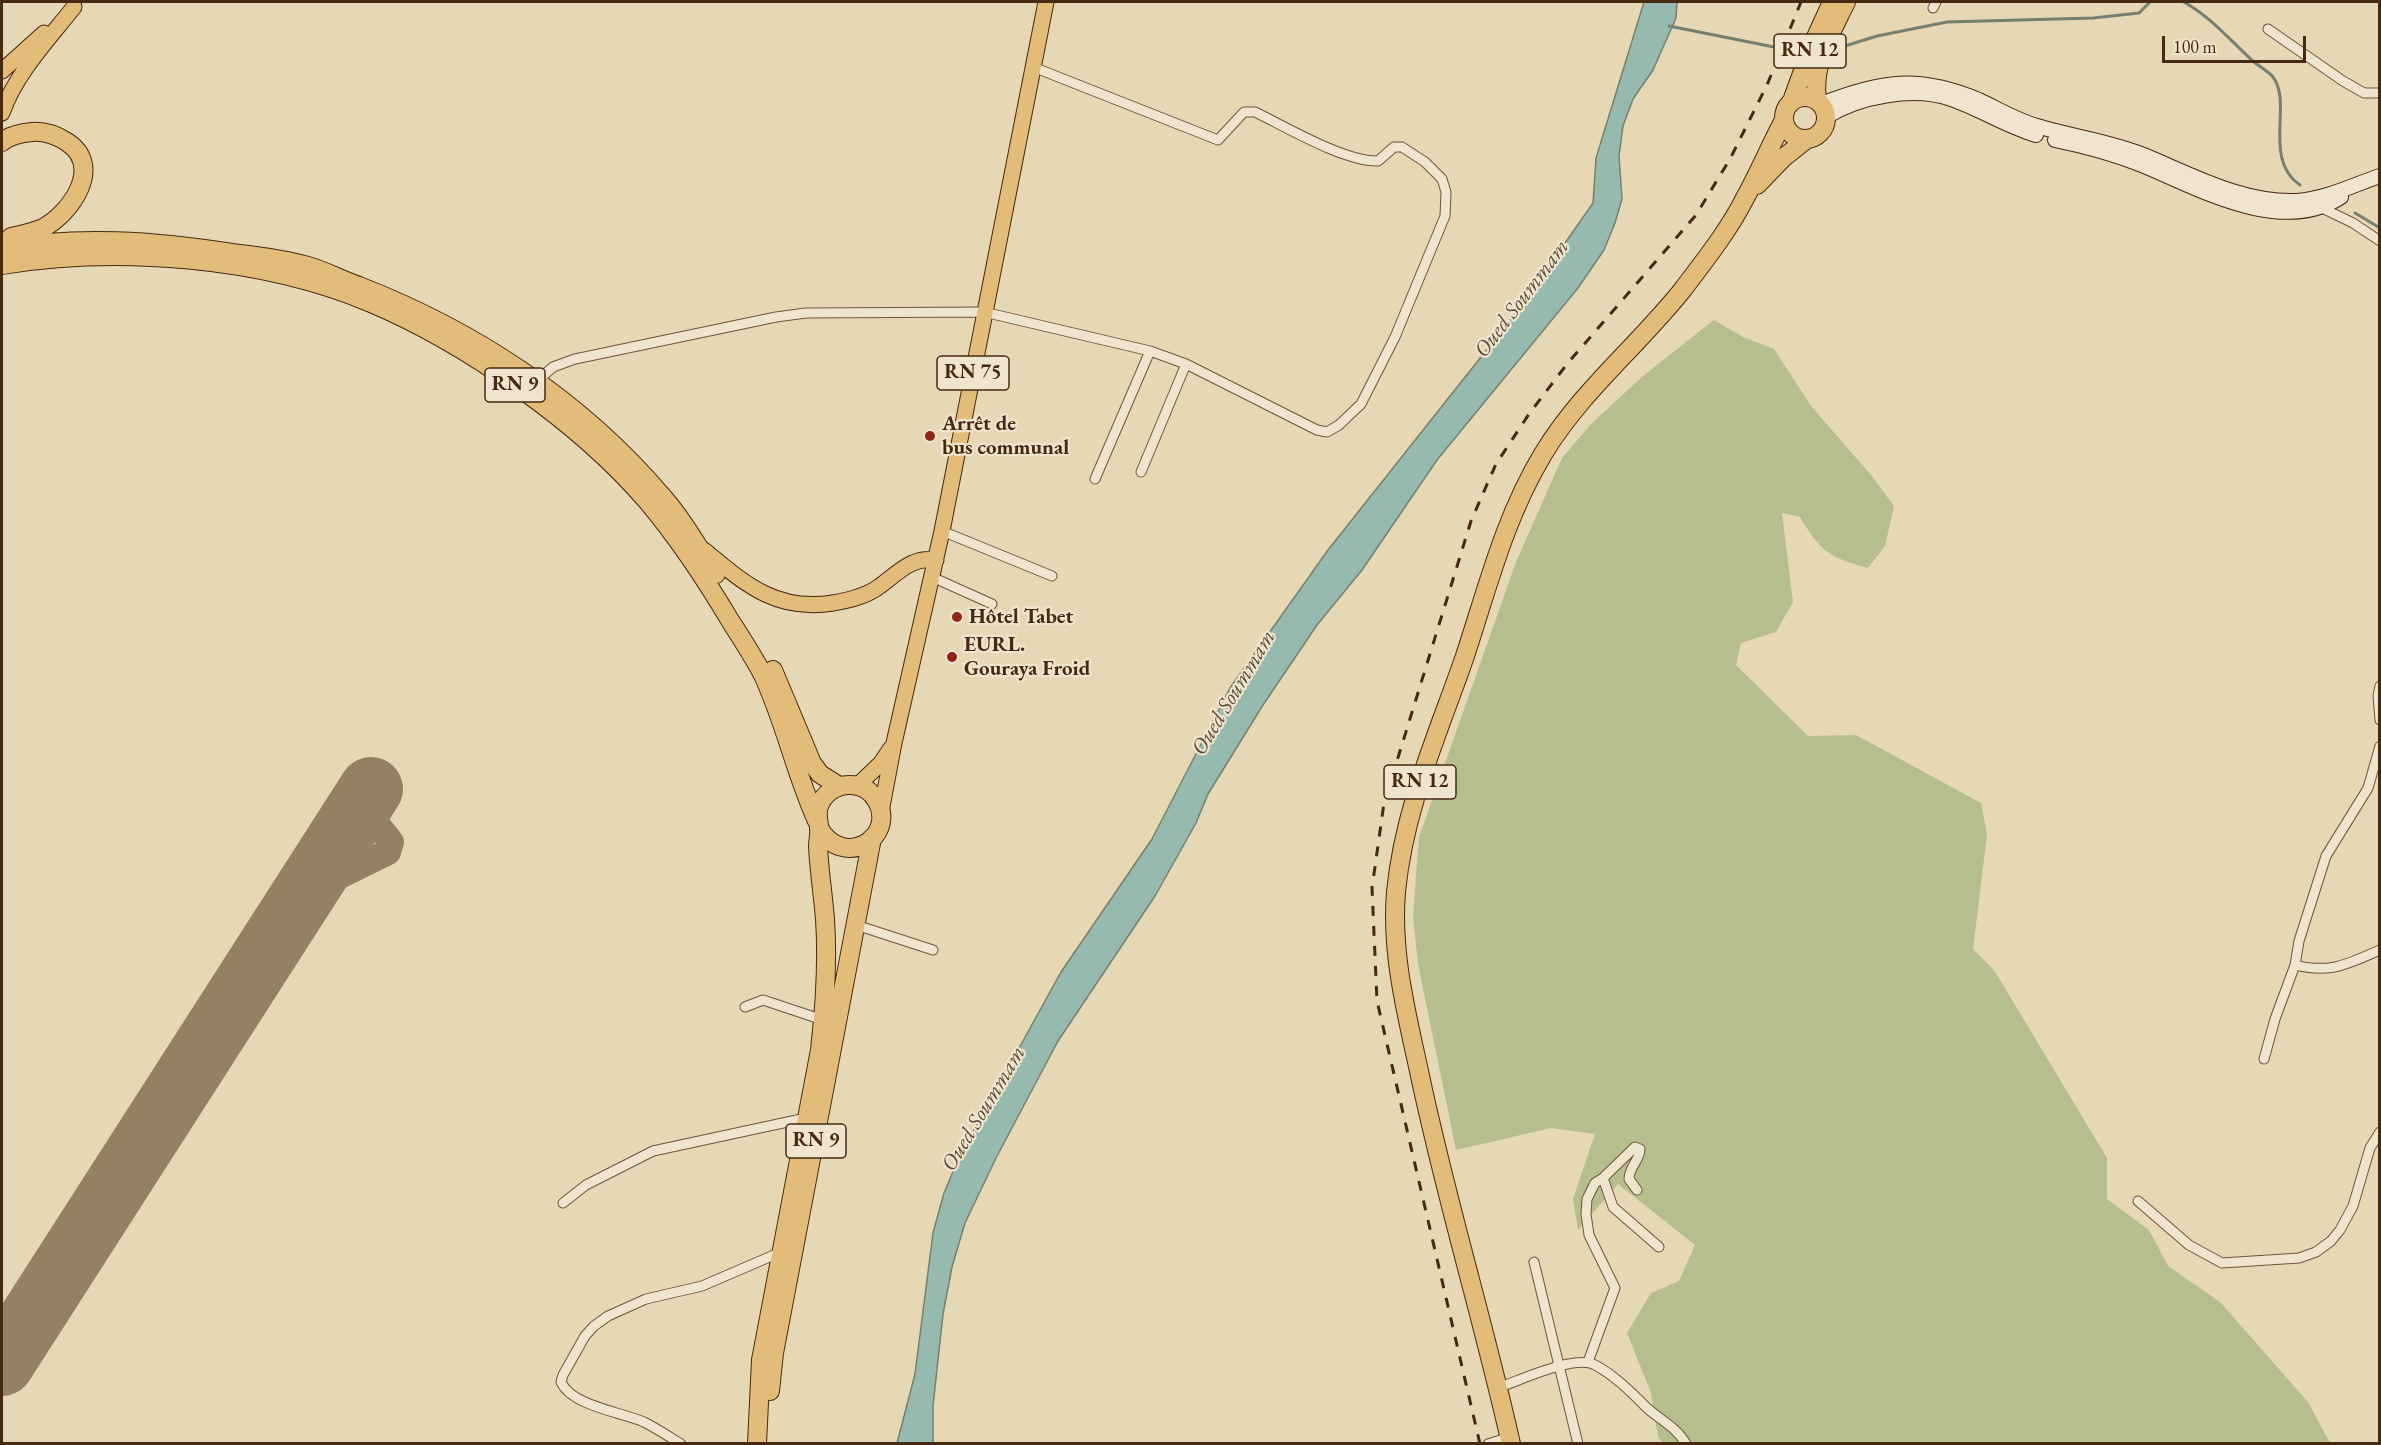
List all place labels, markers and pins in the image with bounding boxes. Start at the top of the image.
place label: Arrêt de bus communal [942,411,1069,461]
marker: Arrêt de bus communal [923,429,937,443]
place label: Hôtel Tabet [969,604,1073,630]
marker: Hôtel Tabet [950,610,964,624]
place label: EURL. Gouraya Froid [964,632,1090,682]
marker: EURL. Gouraya Froid [945,650,959,664]

